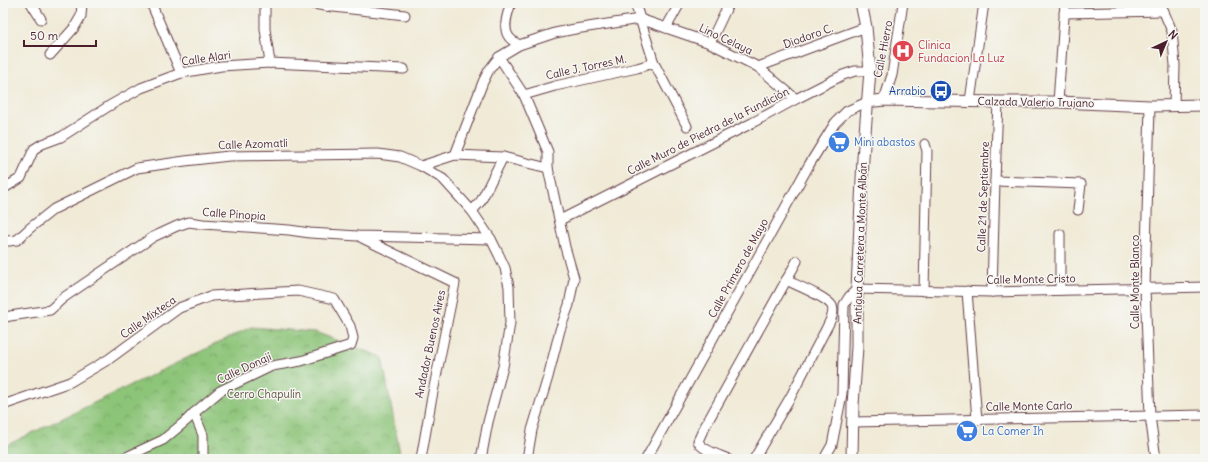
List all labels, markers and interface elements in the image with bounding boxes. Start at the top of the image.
street label: Calle Hierro [871,19,895,79]
street label: Lino Celaya [697,20,755,58]
street label: Diodoro C. [781,21,835,51]
scale bar [24,22,96,48]
north arrow [1146,22,1186,62]
text: N [1165,27,1181,42]
text: 50 m [30,28,59,43]
hospital icon: Clinica Fundacion La Luz [890,38,916,64]
place label: Clinica Fundacion La Luz [918,38,1005,65]
street label: Calle Alari [180,48,232,68]
street label: Calle J. Torres M. [544,52,628,82]
bus stop icon: Arrabio [928,78,954,104]
street label: Calle Muro de Piedra de la Fundición [625,84,791,178]
place label: Arrabio [889,84,926,98]
street label: Calzada Valerio Trujano [978,94,1094,110]
supermarket icon: Mini abastos [826,129,852,155]
place label: Mini abastos [854,135,915,149]
street label: Calle Azomatli [218,136,288,152]
street label: Calle 21 de Septiembre [974,141,992,253]
street label: Antigua Carretera a Monte Albán [850,162,870,324]
street label: Calle Pinopia [202,205,266,223]
street label: Calle Primero de Mayo [705,216,771,320]
street label: Calle Monte Blanco [1128,235,1142,329]
street label: Calle Monte Cristo [986,271,1076,287]
street label: Andador Buenos Aires [412,289,448,399]
street label: Calle Mixteca [117,293,179,341]
street label: Calle Donají [215,349,274,387]
park label: Cerro Chapulín [227,387,301,401]
street label: Calle Monte Carlo [985,398,1073,414]
supermarket icon: La Comer Ih [954,418,980,444]
place label: La Comer Ih [982,424,1044,438]

